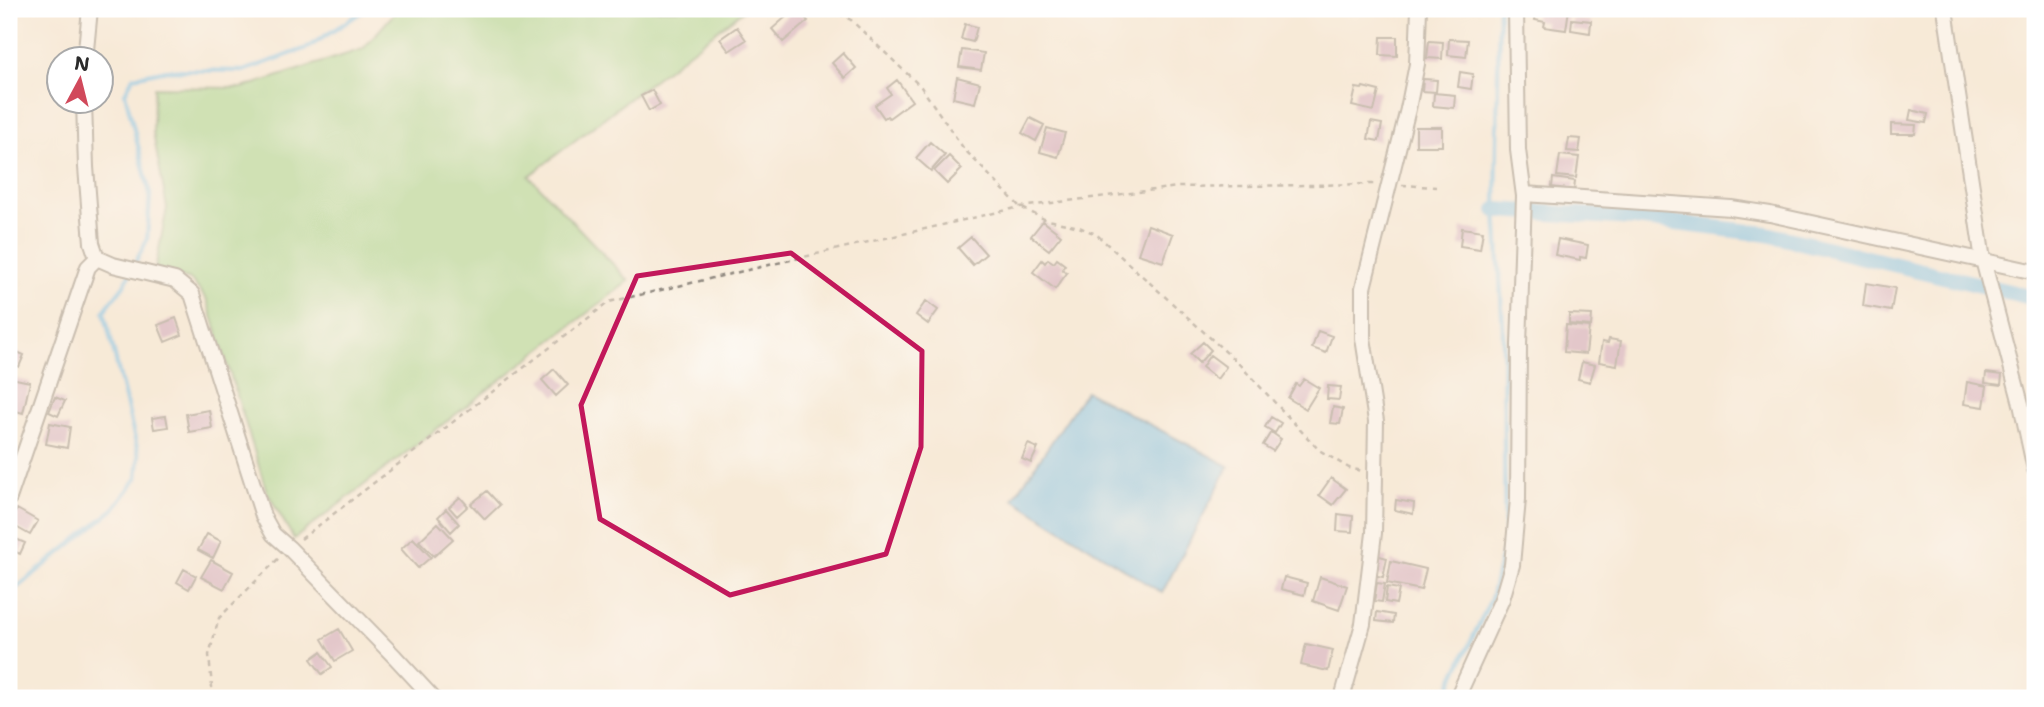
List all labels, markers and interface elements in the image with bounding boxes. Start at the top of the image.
north arrow [46,46,116,116]
text: N [73,50,91,77]

